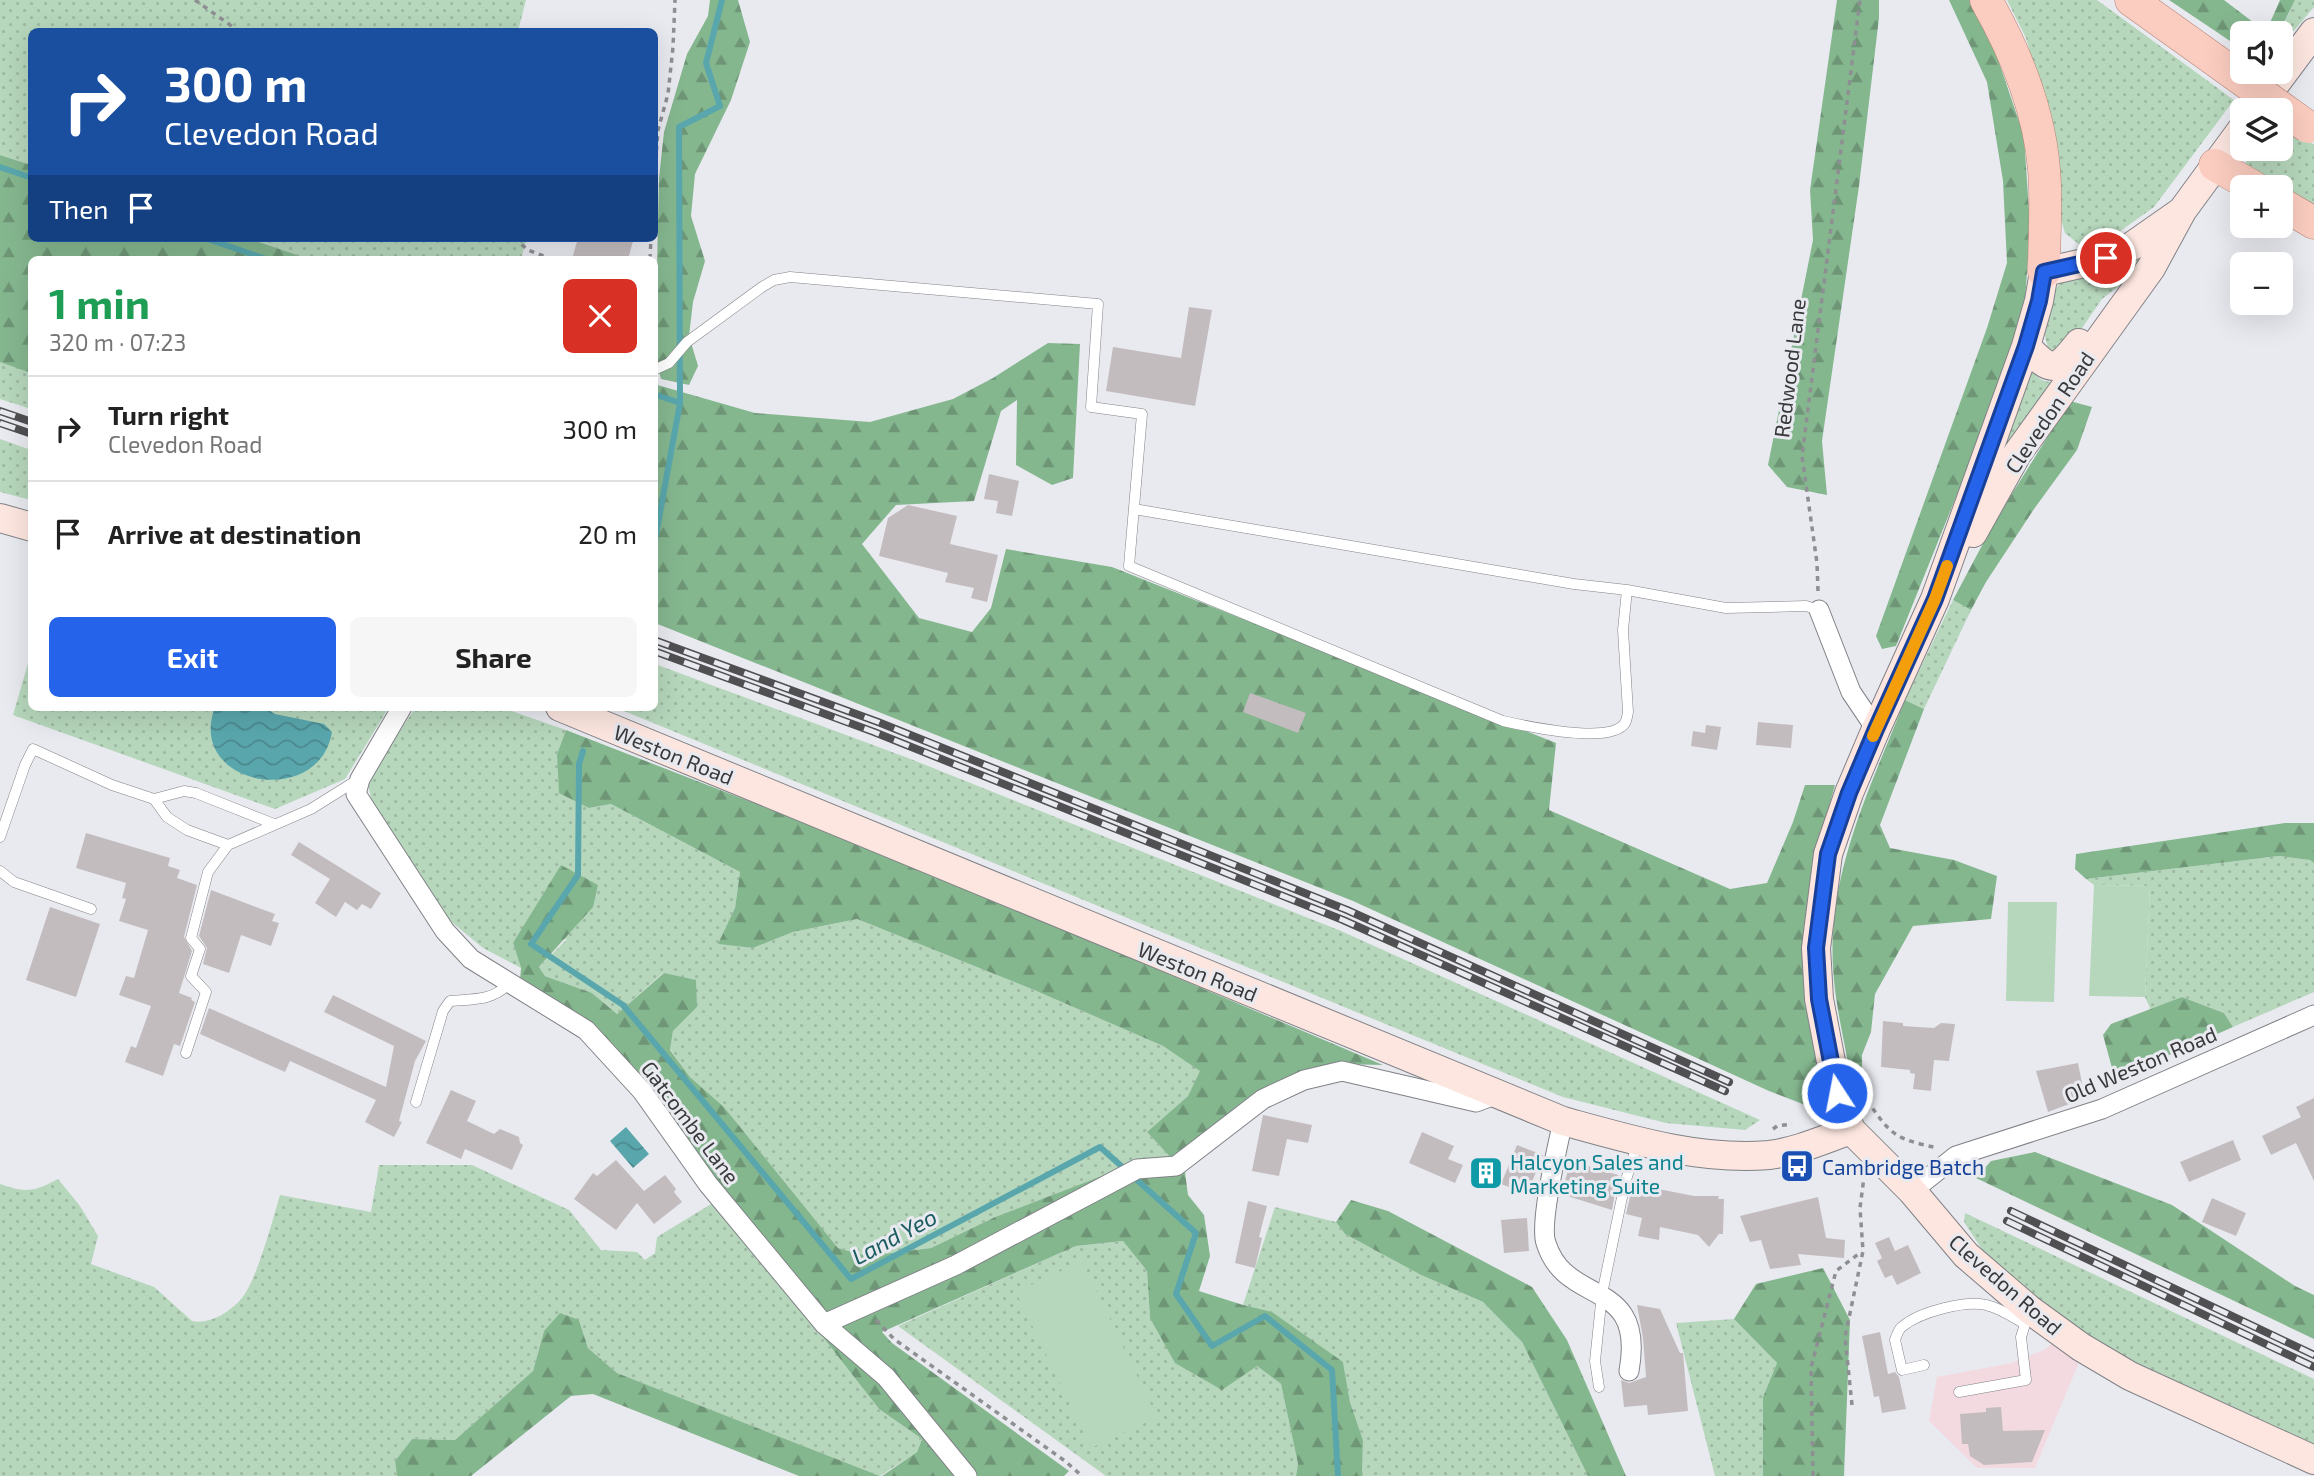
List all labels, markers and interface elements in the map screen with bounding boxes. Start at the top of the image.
map controls [2230,21,2293,315]
button: sound [2230,21,2293,84]
text: 300 m [164,53,307,112]
icon: right [49,56,140,147]
button: layers [2230,98,2293,161]
text: Clevedon Road [164,113,379,151]
button: + [2230,175,2293,238]
icon: arrive [122,189,160,227]
text: Then [49,193,108,224]
pin [2076,228,2136,288]
icon: arrive [2087,239,2125,277]
button: − [2230,252,2293,315]
text: 1 min [49,277,150,327]
button: close [563,279,637,353]
street label: Redwood Lane [1768,297,1810,439]
text: 320 m · 07:23 [49,328,186,356]
street label: Clevedon Road [1999,347,2099,477]
text: Turn right [108,399,229,430]
icon: right [49,410,87,448]
text: 300 m [563,413,637,444]
text: Clevedon Road [108,430,262,458]
icon: arrive [49,515,87,553]
text: Arrive at destination [108,518,361,549]
text: 20 m [578,518,637,549]
button: Exit [49,617,336,697]
button: Share [350,617,637,697]
street label: Weston Road [611,719,737,789]
street label: Weston Road [1135,936,1261,1006]
street label: Old Weston Road [2060,1021,2220,1107]
street label: Gatcombe Lane [637,1056,745,1188]
position arrow [1800,1056,1874,1130]
bus stop icon: Cambridge Batch [1778,1147,1816,1185]
place label: Halcyon Sales and Marketing Suite [1510,1149,1684,1198]
building icon: Halcyon Sales and Marketing Suite [1467,1154,1505,1192]
place label: Cambridge Batch [1822,1154,1984,1179]
water label: Land Yeo [847,1202,941,1270]
street label: Clevedon Road [1945,1228,2067,1340]

